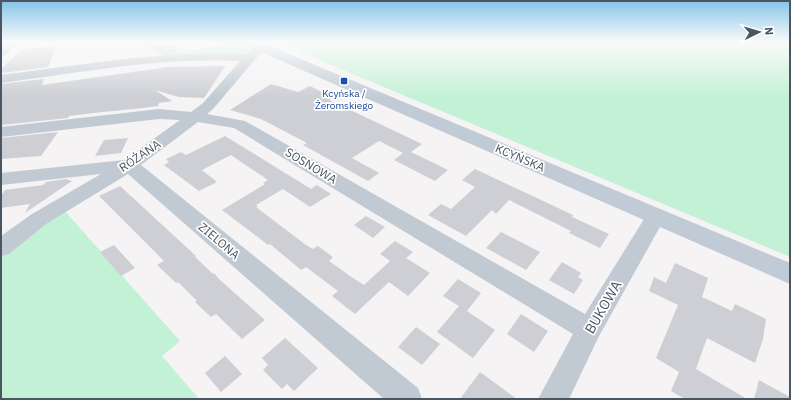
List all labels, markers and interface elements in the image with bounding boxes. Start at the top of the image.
north arrow [739,12,779,52]
text: N [762,27,776,36]
marker: Kcyńska / Żeromskiego [339,76,349,86]
place label: Kcyńska / Żeromskiego [315,87,373,112]
street label: RÓŻANA [116,136,164,175]
street label: KCYŃSKA [493,140,548,175]
street label: SOSNOWA [283,144,340,187]
street label: ZIELONA [196,219,243,262]
street label: BUKOWA [581,277,625,337]

